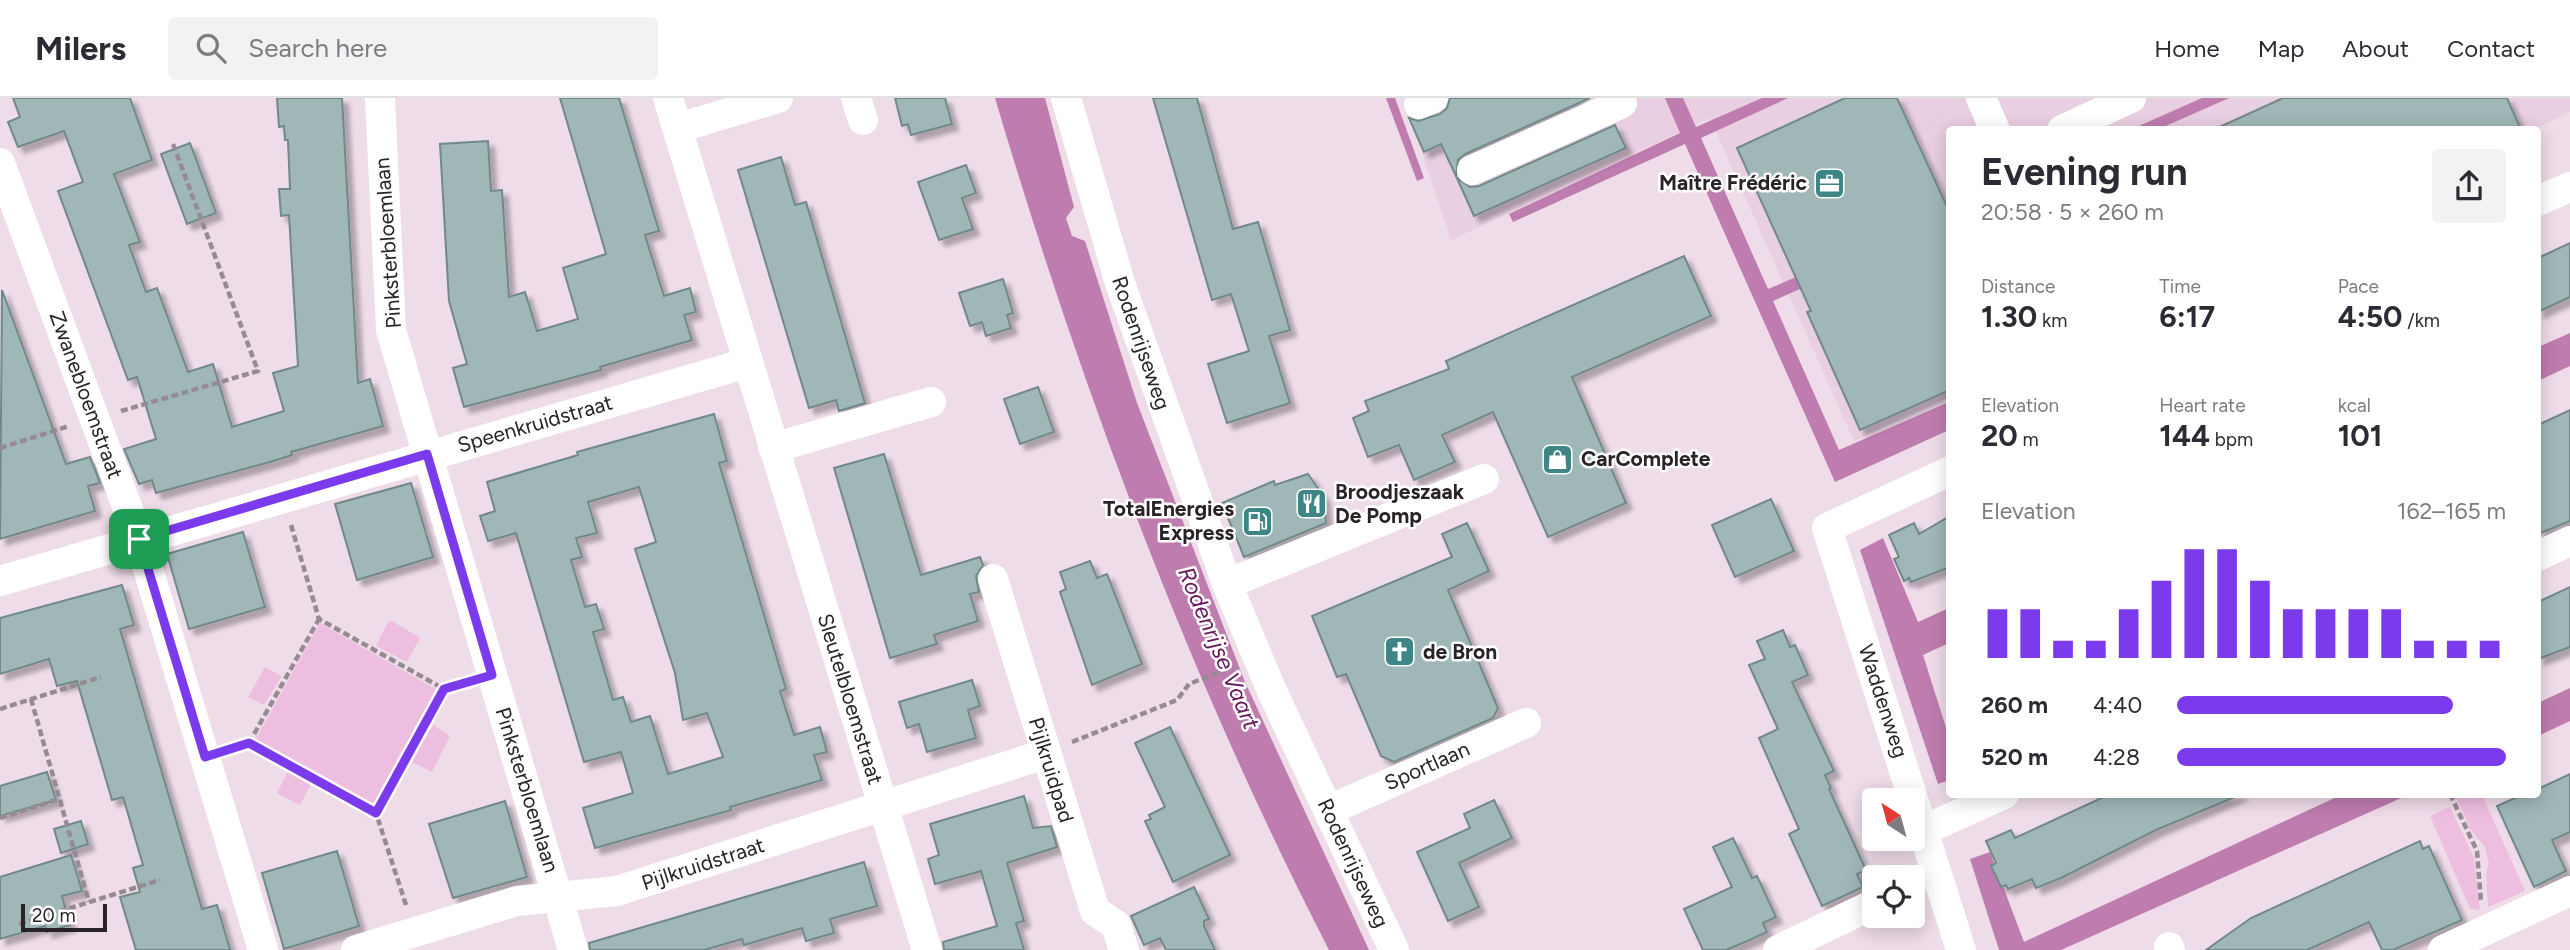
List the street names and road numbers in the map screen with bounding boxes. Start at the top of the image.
street label: Pinksterbloemlaan [369,157,406,329]
street label: Rodenrijseweg [1107,273,1176,413]
street label: Zwanebloemstraat [45,308,128,482]
street label: Speenkruidstraat [454,389,615,458]
street label: Sleutelbloemstraat [813,610,888,787]
street label: Waddenweg [1853,641,1914,761]
street label: Pinksterbloemlaan [490,704,564,875]
street label: Pijlkruidpad [1024,714,1079,826]
street label: Sportlaan [1380,736,1473,795]
street label: Rodenrijseweg [1313,794,1394,931]
street label: Pijlkruidstraat [638,832,767,895]

